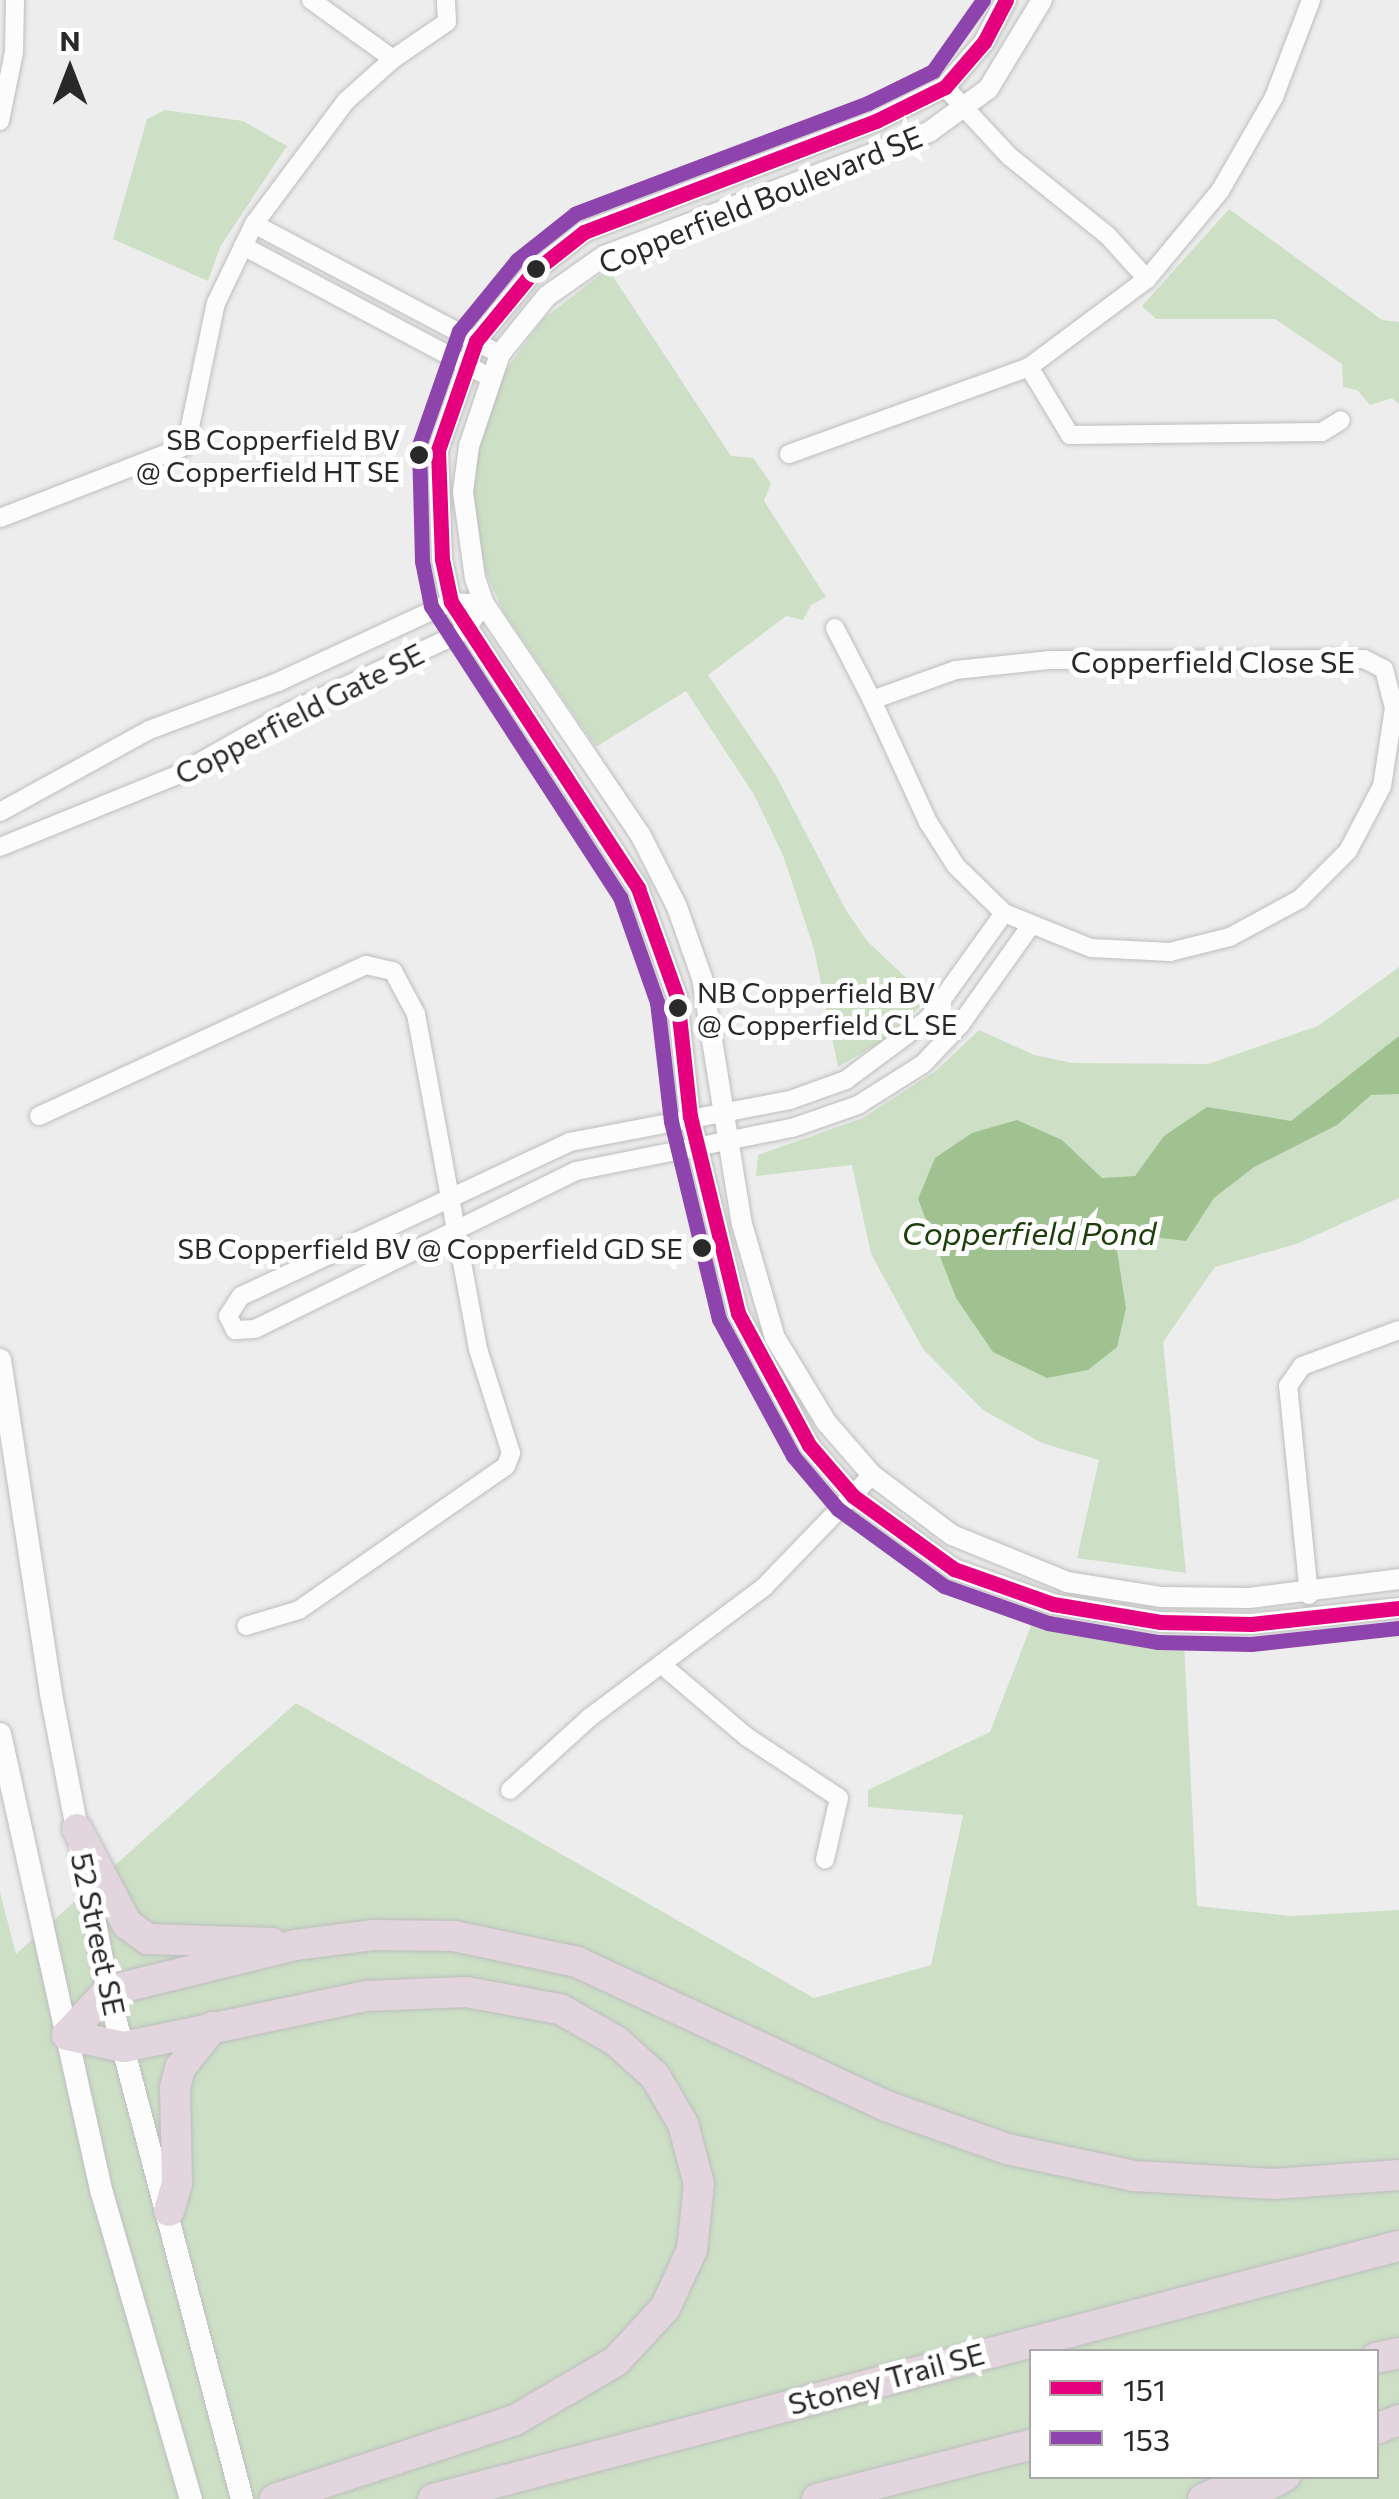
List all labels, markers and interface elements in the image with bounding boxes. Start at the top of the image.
north arrow [20,20,120,120]
text: N [60,23,81,57]
street label: Copperfield Boulevard SE [593,118,927,280]
unlabelled marker [526,259,546,279]
place label: SB Copperfield BV @ Copperfield HT SE [136,422,400,488]
marker: SB Copperfield BV @ Copperfield HT SE [409,445,429,465]
street label: Copperfield Gate SE [169,635,429,791]
street label: Copperfield Close SE [1071,643,1355,679]
place label: NB Copperfield BV @ Copperfield CL SE [697,975,957,1041]
marker: NB Copperfield BV @ Copperfield CL SE [668,998,688,1018]
water label: Copperfield Pond [902,1213,1156,1251]
place label: SB Copperfield BV @ Copperfield GD SE [178,1231,683,1265]
marker: SB Copperfield BV @ Copperfield GD SE [692,1238,712,1258]
street label: 52 Street SE [64,1849,134,2019]
street label: Stoney Trail SE [784,2335,988,2421]
legend [1029,2349,1379,2479]
text: 151 [1123,2370,1166,2407]
text: 153 [1123,2420,1170,2457]

